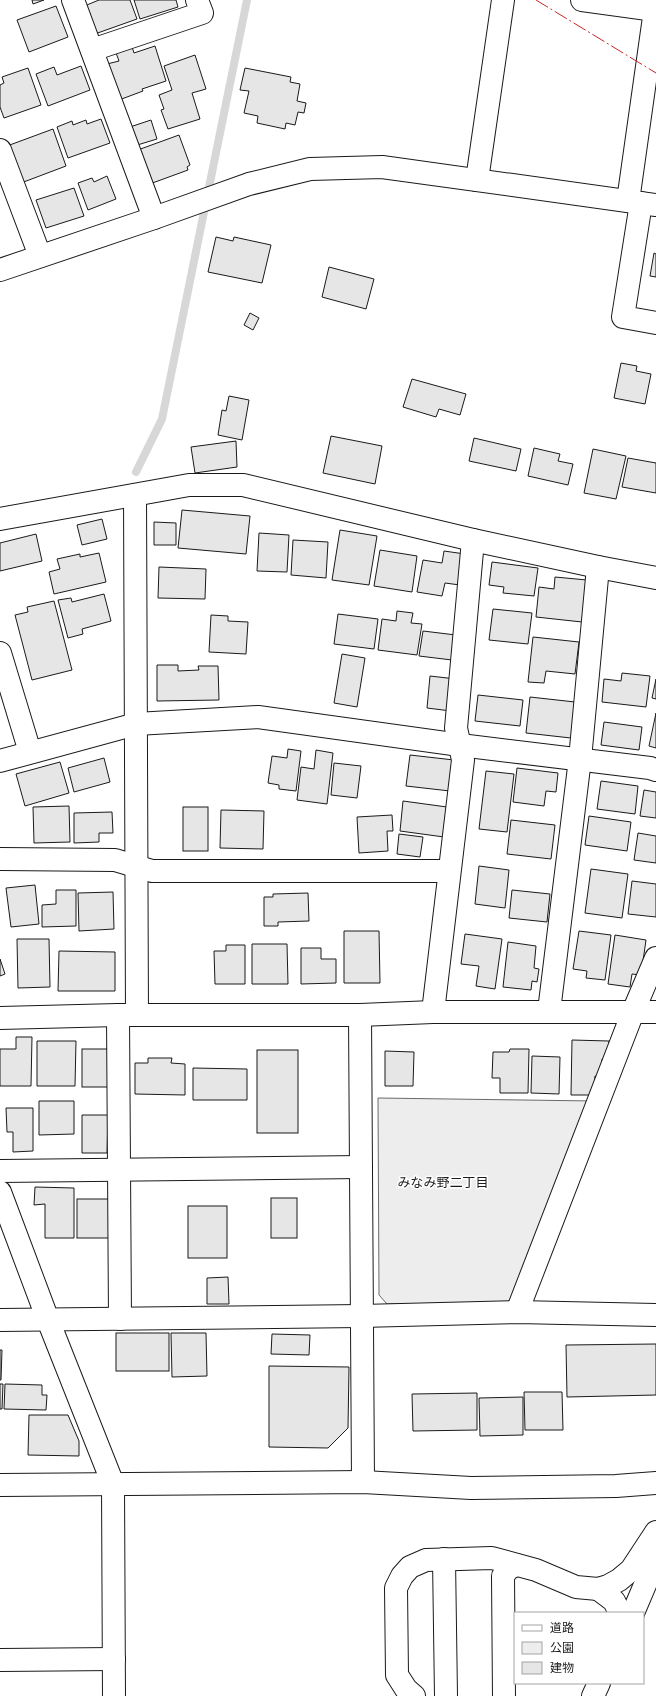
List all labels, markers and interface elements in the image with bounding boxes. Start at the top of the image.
district label: みなみ野二丁目 [397,1174,489,1191]
legend [514,1612,644,1684]
text: 道路 [550,1620,574,1636]
text: 公園 [550,1640,574,1656]
text: 建物 [550,1660,574,1676]

